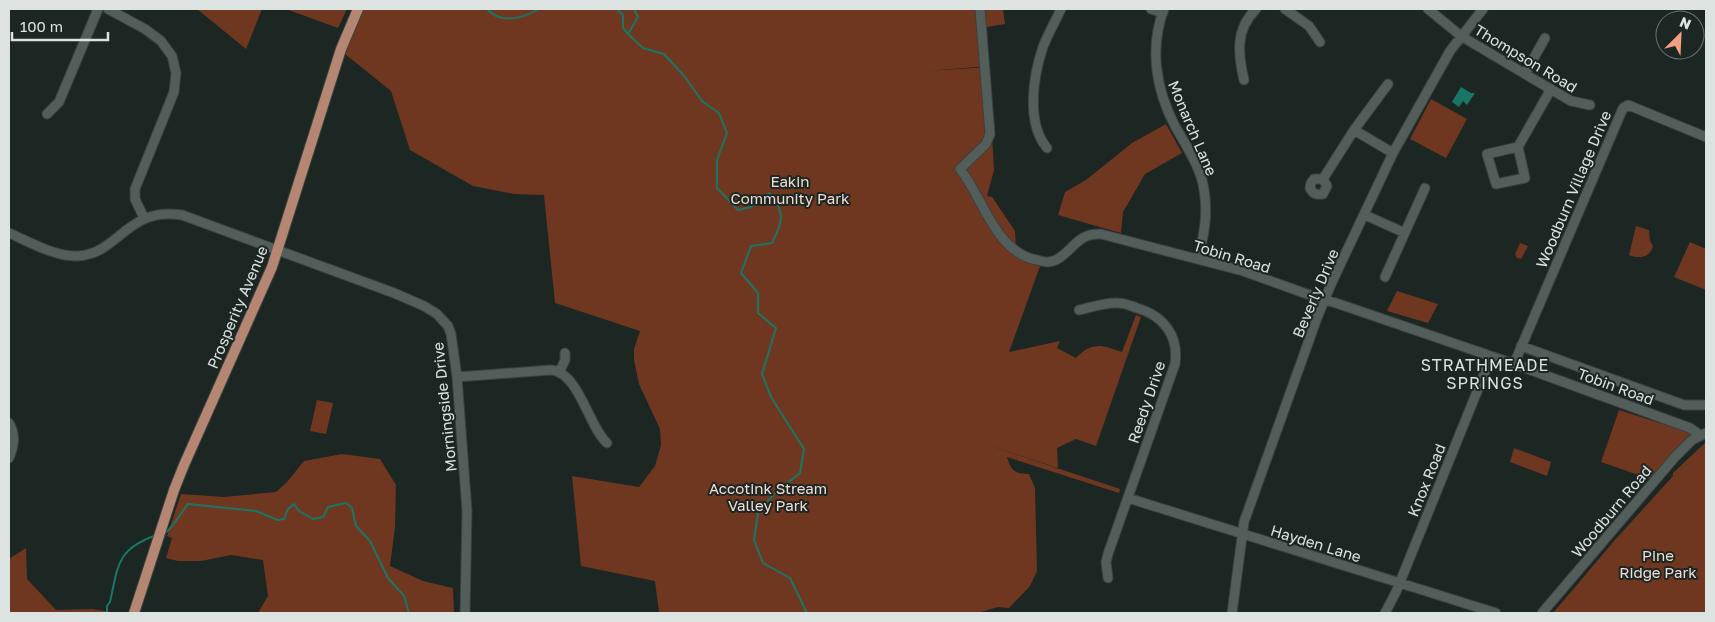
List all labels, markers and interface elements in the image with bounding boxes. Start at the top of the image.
scale bar [12,10,109,42]
north arrow [1655,10,1705,60]
text: N [1677,13,1694,33]
text: 100 m [20,17,63,35]
street label: Thompson Road [1471,20,1581,96]
street label: Monarch Lane [1165,78,1221,179]
street label: Woodburn Village Drive [1532,107,1614,270]
park label: Eakin Community Park [731,172,850,207]
street label: Tobin Road [1191,236,1273,276]
street label: Prosperity Avenue [203,243,271,371]
street label: Beverly Drive [1288,246,1342,340]
street label: Morningside Drive [428,341,460,473]
district label: STRATHMEADE SPRINGS [1421,355,1549,393]
street label: Reedy Drive [1123,358,1169,446]
street label: Tobin Road [1575,364,1657,408]
street label: Knox Road [1403,441,1449,519]
street label: Woodburn Road [1567,461,1655,561]
park label: Accotink Stream Valley Park [709,479,827,514]
street label: Hayden Lane [1269,521,1364,565]
park label: Pine Ridge Park [1619,546,1697,581]

